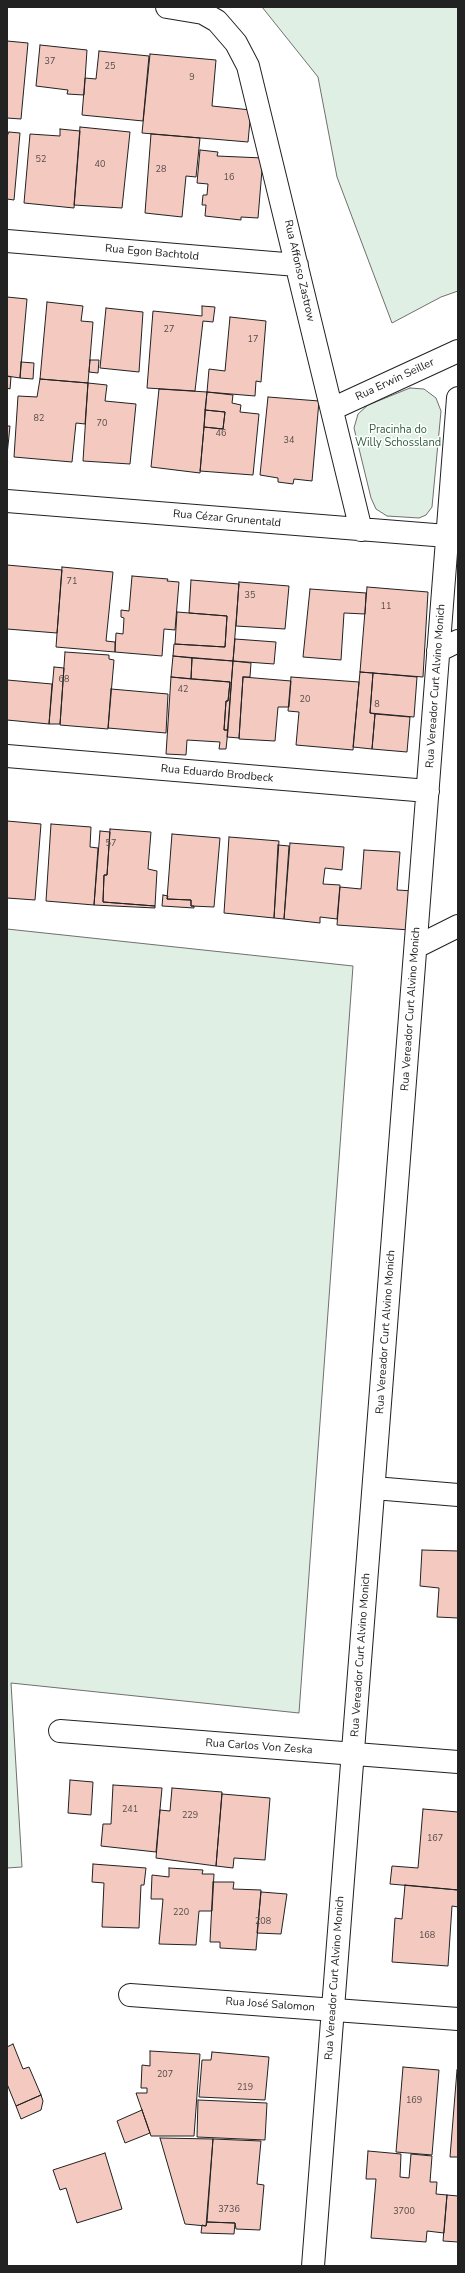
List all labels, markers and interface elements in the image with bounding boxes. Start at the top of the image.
house number: 37 [45,57,55,67]
house number: 25 [105,62,115,72]
house number: 9 [189,73,195,83]
house number: 52 [36,155,46,165]
house number: 40 [95,160,105,170]
house number: 28 [156,165,166,175]
house number: 16 [224,173,234,183]
street label: Rua Affonso Zastrow [281,219,317,323]
street label: Rua Egon Bachtold [104,242,200,264]
house number: 27 [164,325,174,335]
house number: 17 [248,335,258,345]
street label: Rua Erwin Seiller [354,356,436,404]
house number: 82 [34,414,44,424]
house number: 70 [97,419,107,429]
park label: Pracinha do Willy Schossland [355,423,441,449]
house number: 46 [216,429,226,439]
house number: 34 [284,436,294,446]
street label: Rua Cézar Grunentald [172,508,282,530]
house number: 71 [67,577,77,587]
house number: 35 [245,591,255,601]
house number: 11 [381,602,391,612]
street label: Rua Vereador Curt Alvino Monich [424,604,448,768]
house number: 68 [59,675,69,685]
house number: 42 [178,685,188,695]
house number: 20 [300,695,310,705]
house number: 8 [374,700,380,710]
street label: Rua Eduardo Brodbeck [160,763,274,785]
house number: 57 [106,839,116,849]
street label: Rua Vereador Curt Alvino Monich [399,927,423,1091]
street label: Rua Vereador Curt Alvino Monich [374,1250,398,1414]
street label: Rua Vereador Curt Alvino Monich [349,1573,373,1737]
street label: Rua Carlos Von Zeska [205,1737,313,1757]
house number: 241 [122,1805,138,1815]
house number: 229 [182,1811,198,1821]
house number: 167 [427,1834,443,1844]
street label: Rua Vereador Curt Alvino Monich [323,1896,347,2060]
house number: 220 [173,1908,189,1918]
house number: 208 [255,1917,271,1927]
house number: 168 [419,1931,435,1941]
street label: Rua José Salomon [225,1995,315,2015]
house number: 207 [157,2070,173,2080]
house number: 219 [237,2083,253,2093]
house number: 169 [406,2096,422,2106]
house number: 3736 [218,2205,240,2215]
house number: 3700 [393,2207,415,2217]

